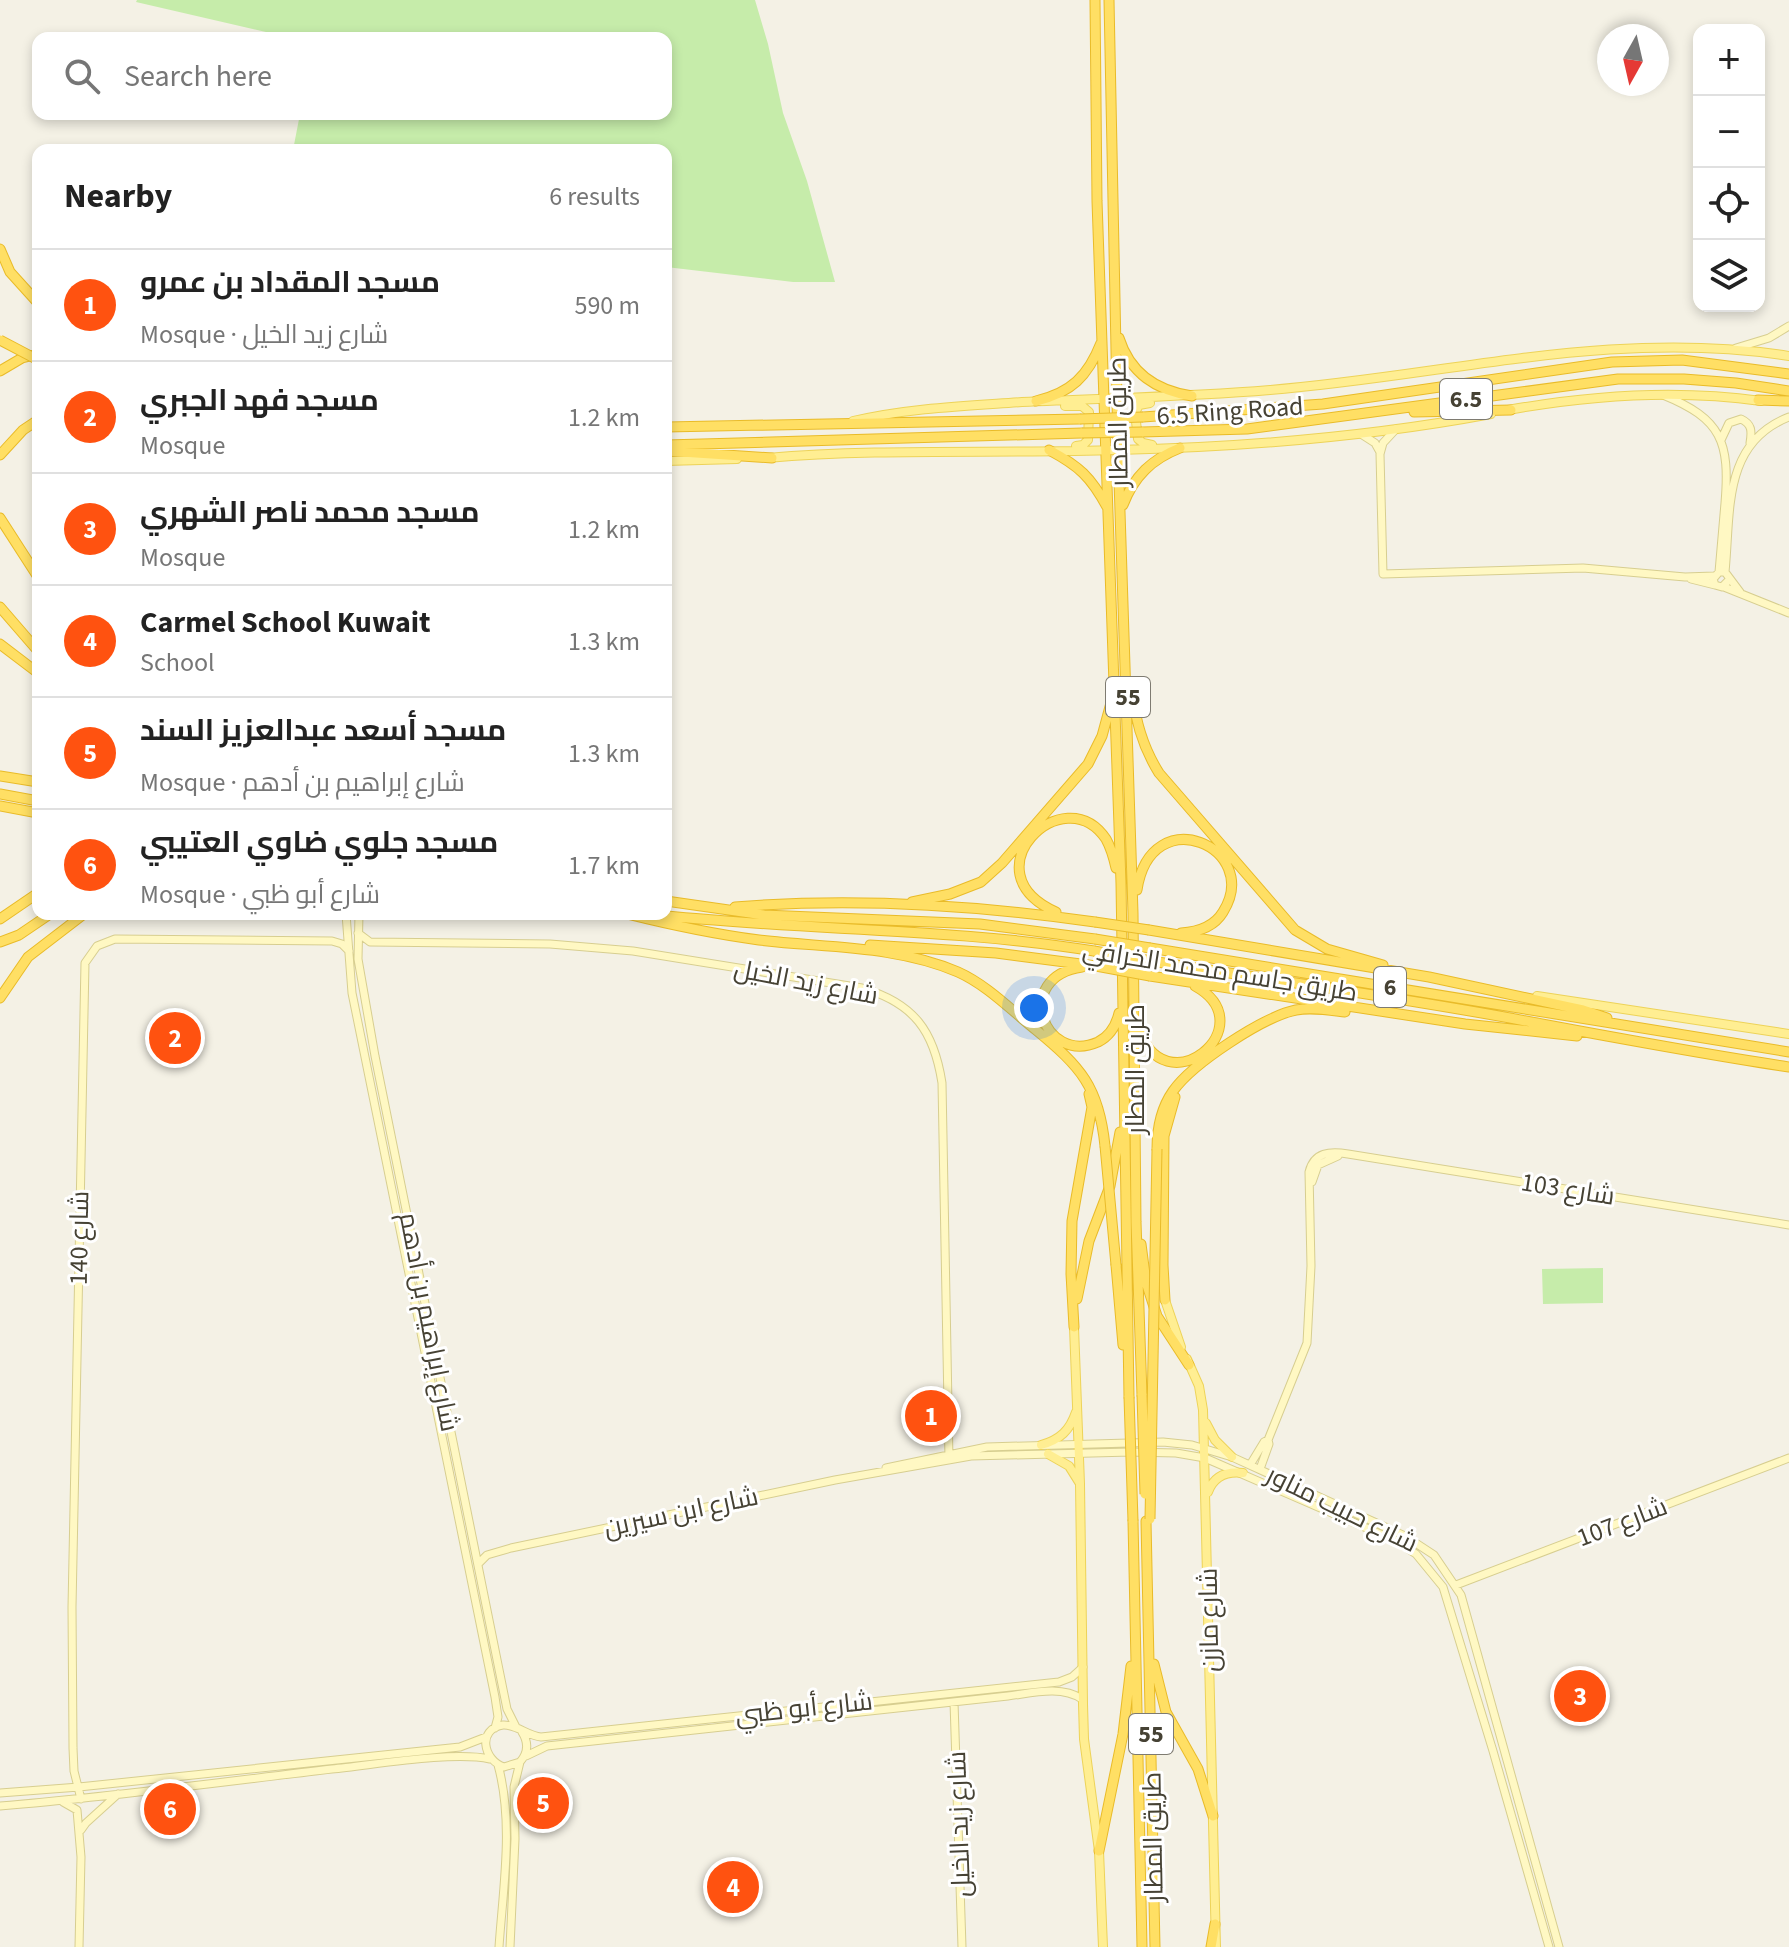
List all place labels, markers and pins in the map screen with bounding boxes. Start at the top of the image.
pin: 2 [149,1008,201,1068]
pin: 1 [905,1386,957,1446]
pin: 3 [1554,1666,1606,1726]
pin: 5 [517,1773,569,1833]
pin: 6 [144,1779,196,1839]
pin: 4 [707,1857,759,1917]

